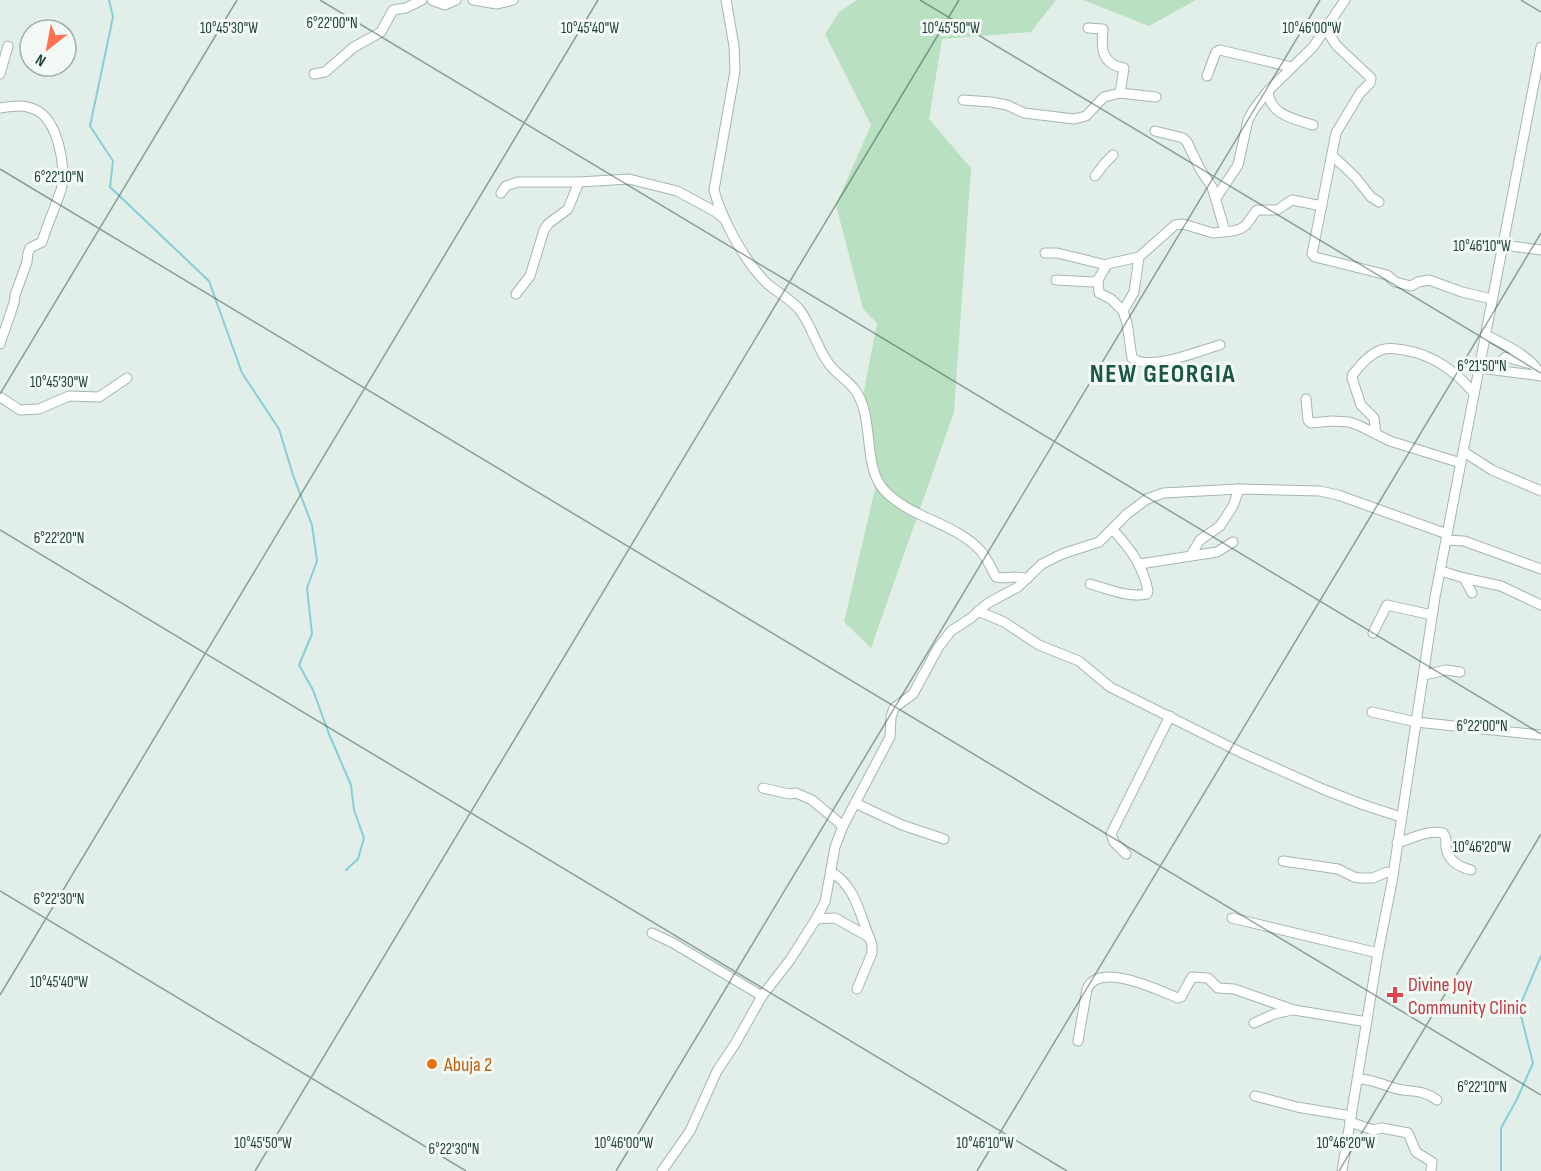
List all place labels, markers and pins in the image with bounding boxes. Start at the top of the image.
place label: Divine Joy Community Clinic [1408,973,1527,1020]
marker: Divine Joy Community Clinic [1386,986,1404,1004]
place label: Abuja 2 [443,1053,492,1077]
marker: Abuja 2 [425,1057,439,1071]

